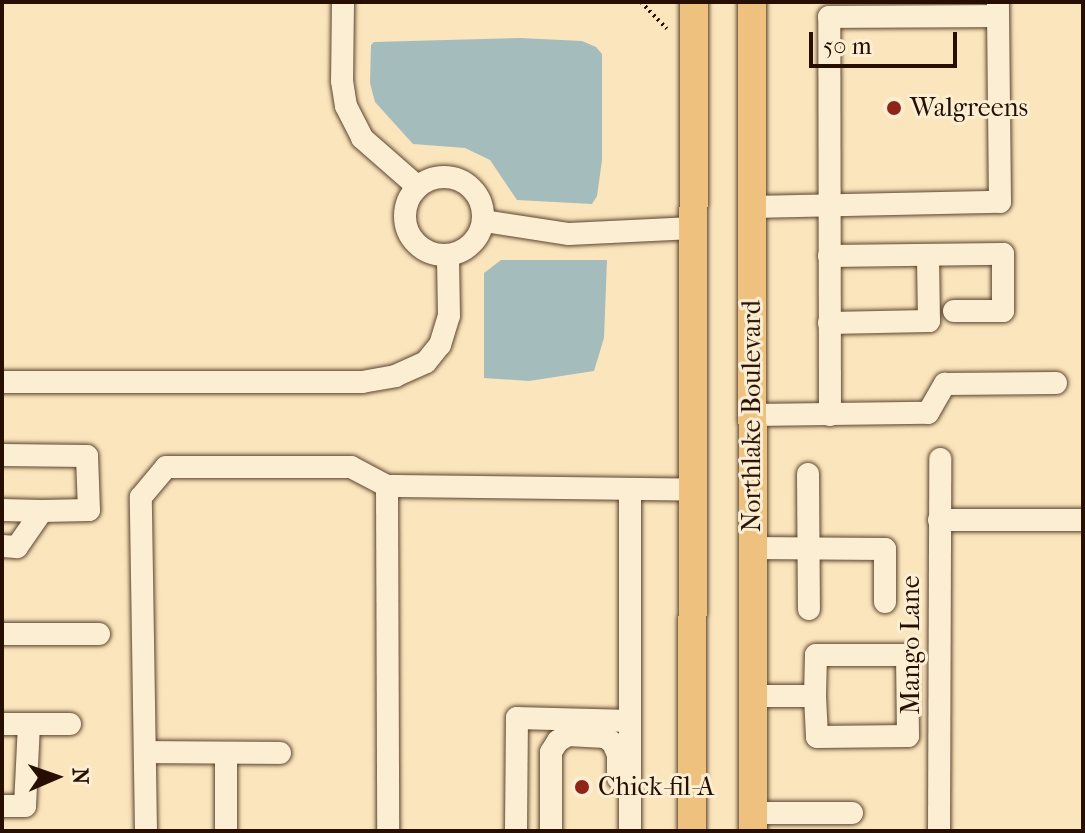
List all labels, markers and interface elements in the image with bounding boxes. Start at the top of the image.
scale bar [813,16,961,66]
text: 50 m [823,32,872,60]
place label: Walgreens [910,92,1028,124]
marker: Walgreens [885,99,903,117]
street label: Northlake Boulevard [736,300,768,532]
street label: Mango Lane [895,575,927,715]
north arrow [16,737,96,817]
text: N [67,767,93,785]
place label: Chick-fil-A [598,771,714,803]
marker: Chick-fil-A [573,778,591,796]

